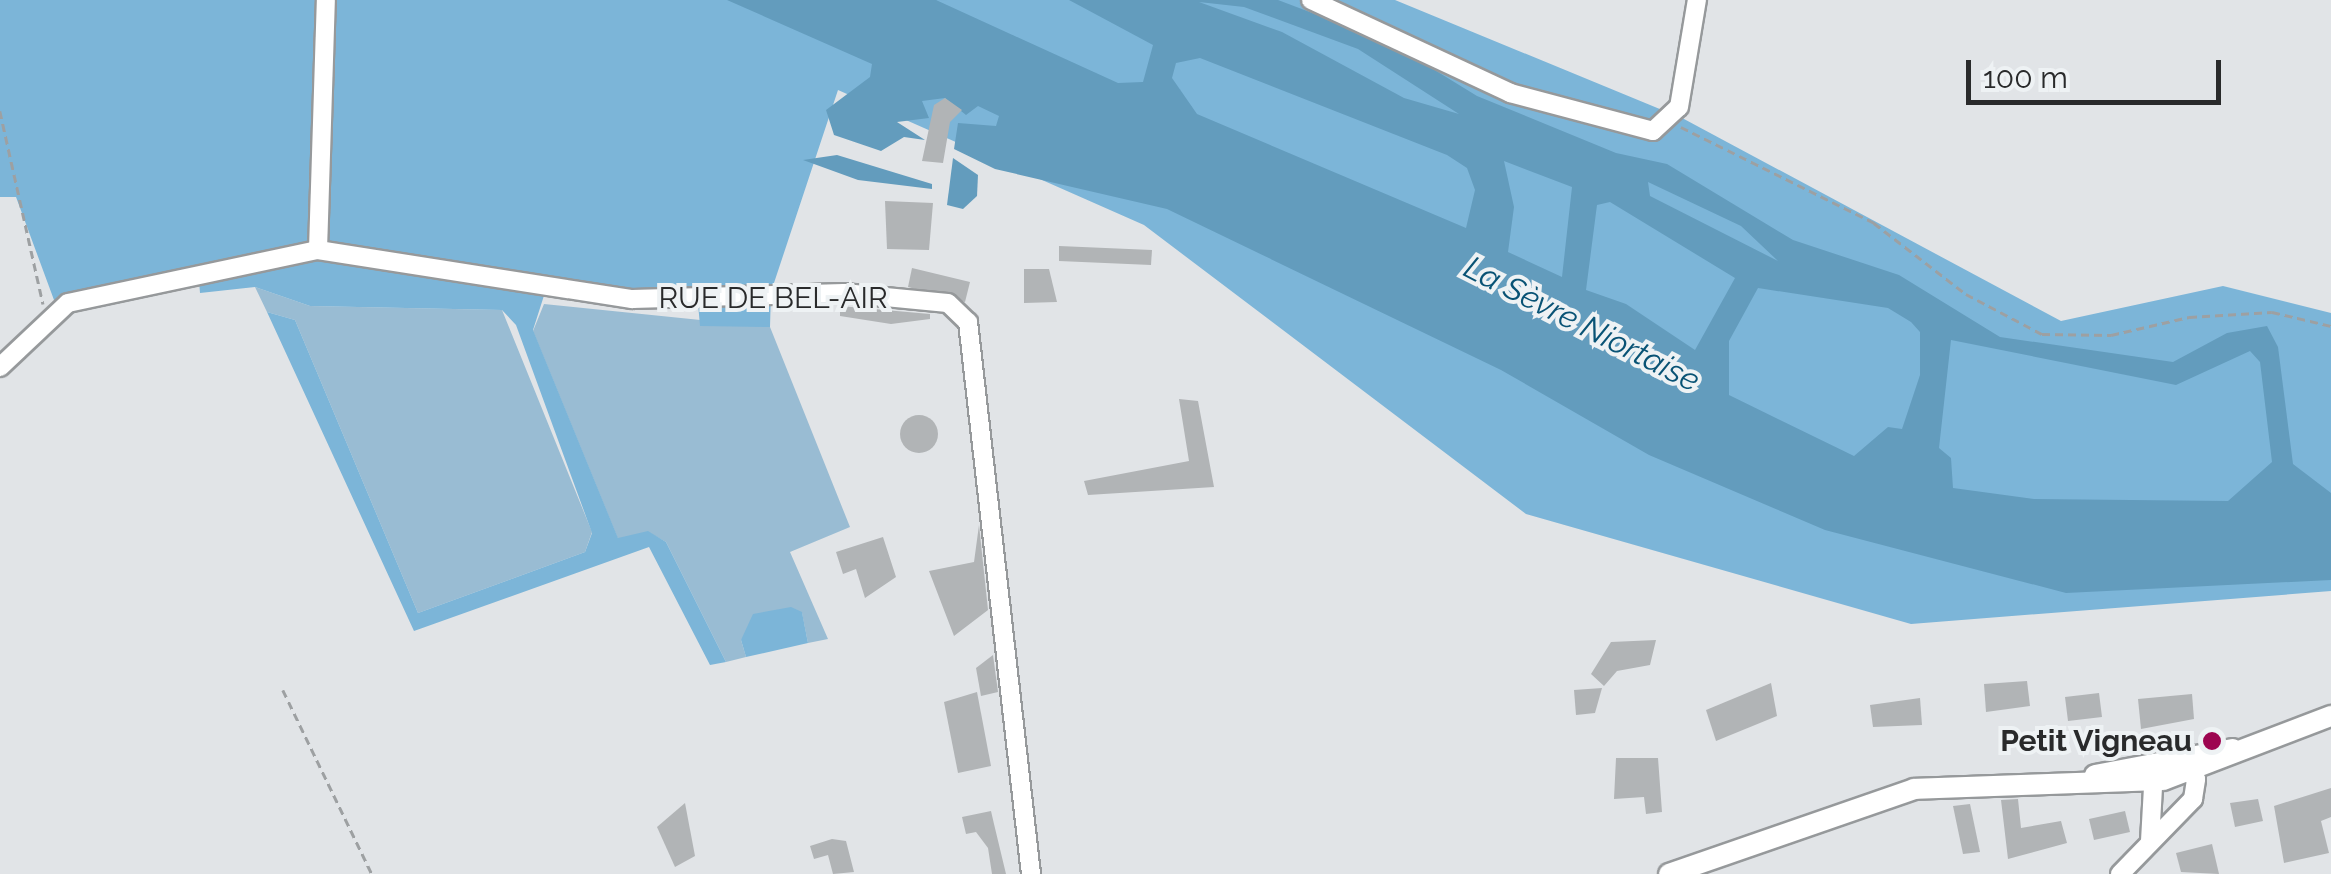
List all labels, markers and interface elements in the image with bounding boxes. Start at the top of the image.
scale bar [1971,40,2226,102]
text: 100 m [1983,60,2068,95]
water label: La Sèvre Niortaise [1458,248,1706,400]
street label: RUE DE BEL-AIR [658,280,888,316]
place label: Petit Vigneau [1999,723,2192,759]
marker: Petit Vigneau [2201,730,2223,752]

